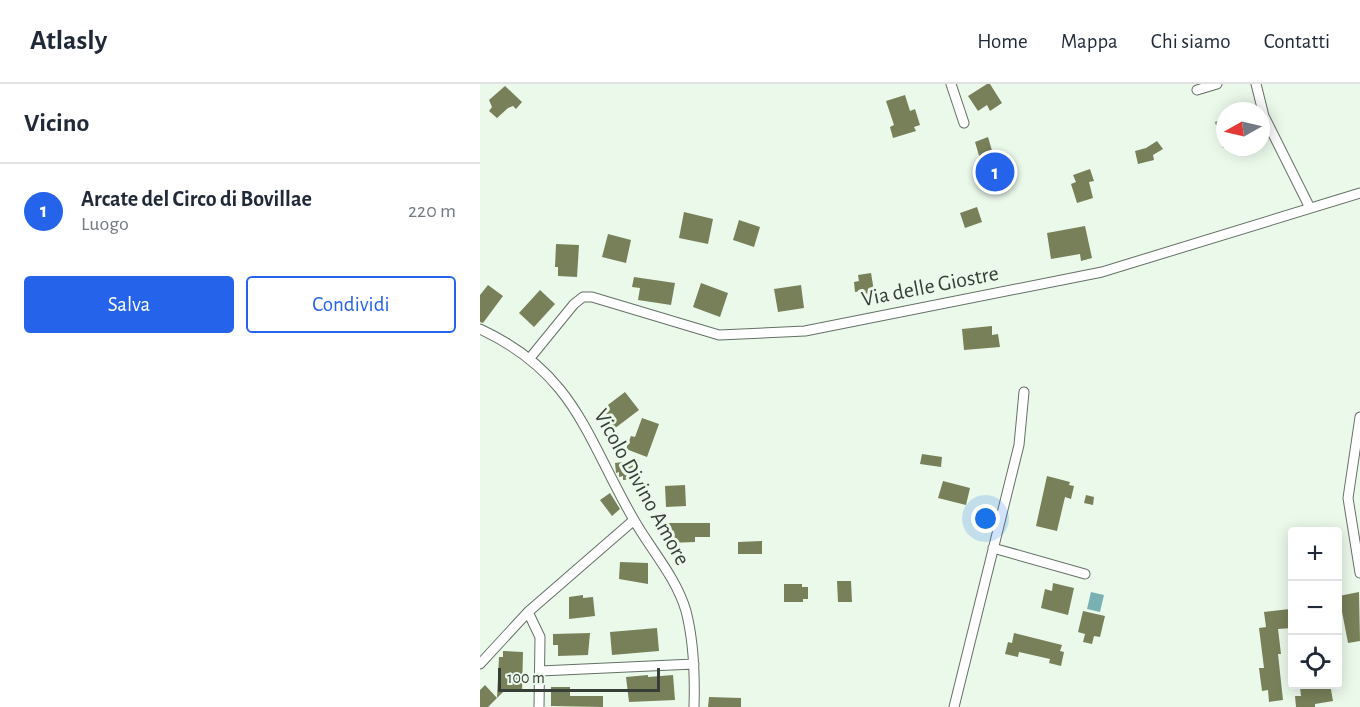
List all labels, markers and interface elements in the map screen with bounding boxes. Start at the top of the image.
text: Atlasly [30,27,107,55]
text: Home [977,31,1028,52]
text: Mappa [1061,31,1118,52]
text: Chi siamo [1151,31,1231,52]
text: Contatti [1264,31,1330,52]
north arrow [1216,102,1270,156]
text: Vicino [24,110,89,136]
pin: 1 [976,150,1014,194]
text: Arcate del Circo di Bovillae [81,188,312,210]
text: 1 [40,201,47,221]
text: 220 m [408,201,456,221]
text: Luogo [81,214,129,234]
street label: Via delle Giostre [859,262,1001,310]
button: Salva [24,276,234,333]
button: Condividi [246,276,456,333]
street label: Vicolo Divino Amore [590,405,694,569]
your location [971,504,1000,533]
map controls [1288,527,1342,689]
button: + [1288,527,1342,581]
button: − [1288,581,1342,635]
button: locate [1288,635,1342,689]
scale bar [498,665,660,692]
text: 100 m [507,670,545,686]

